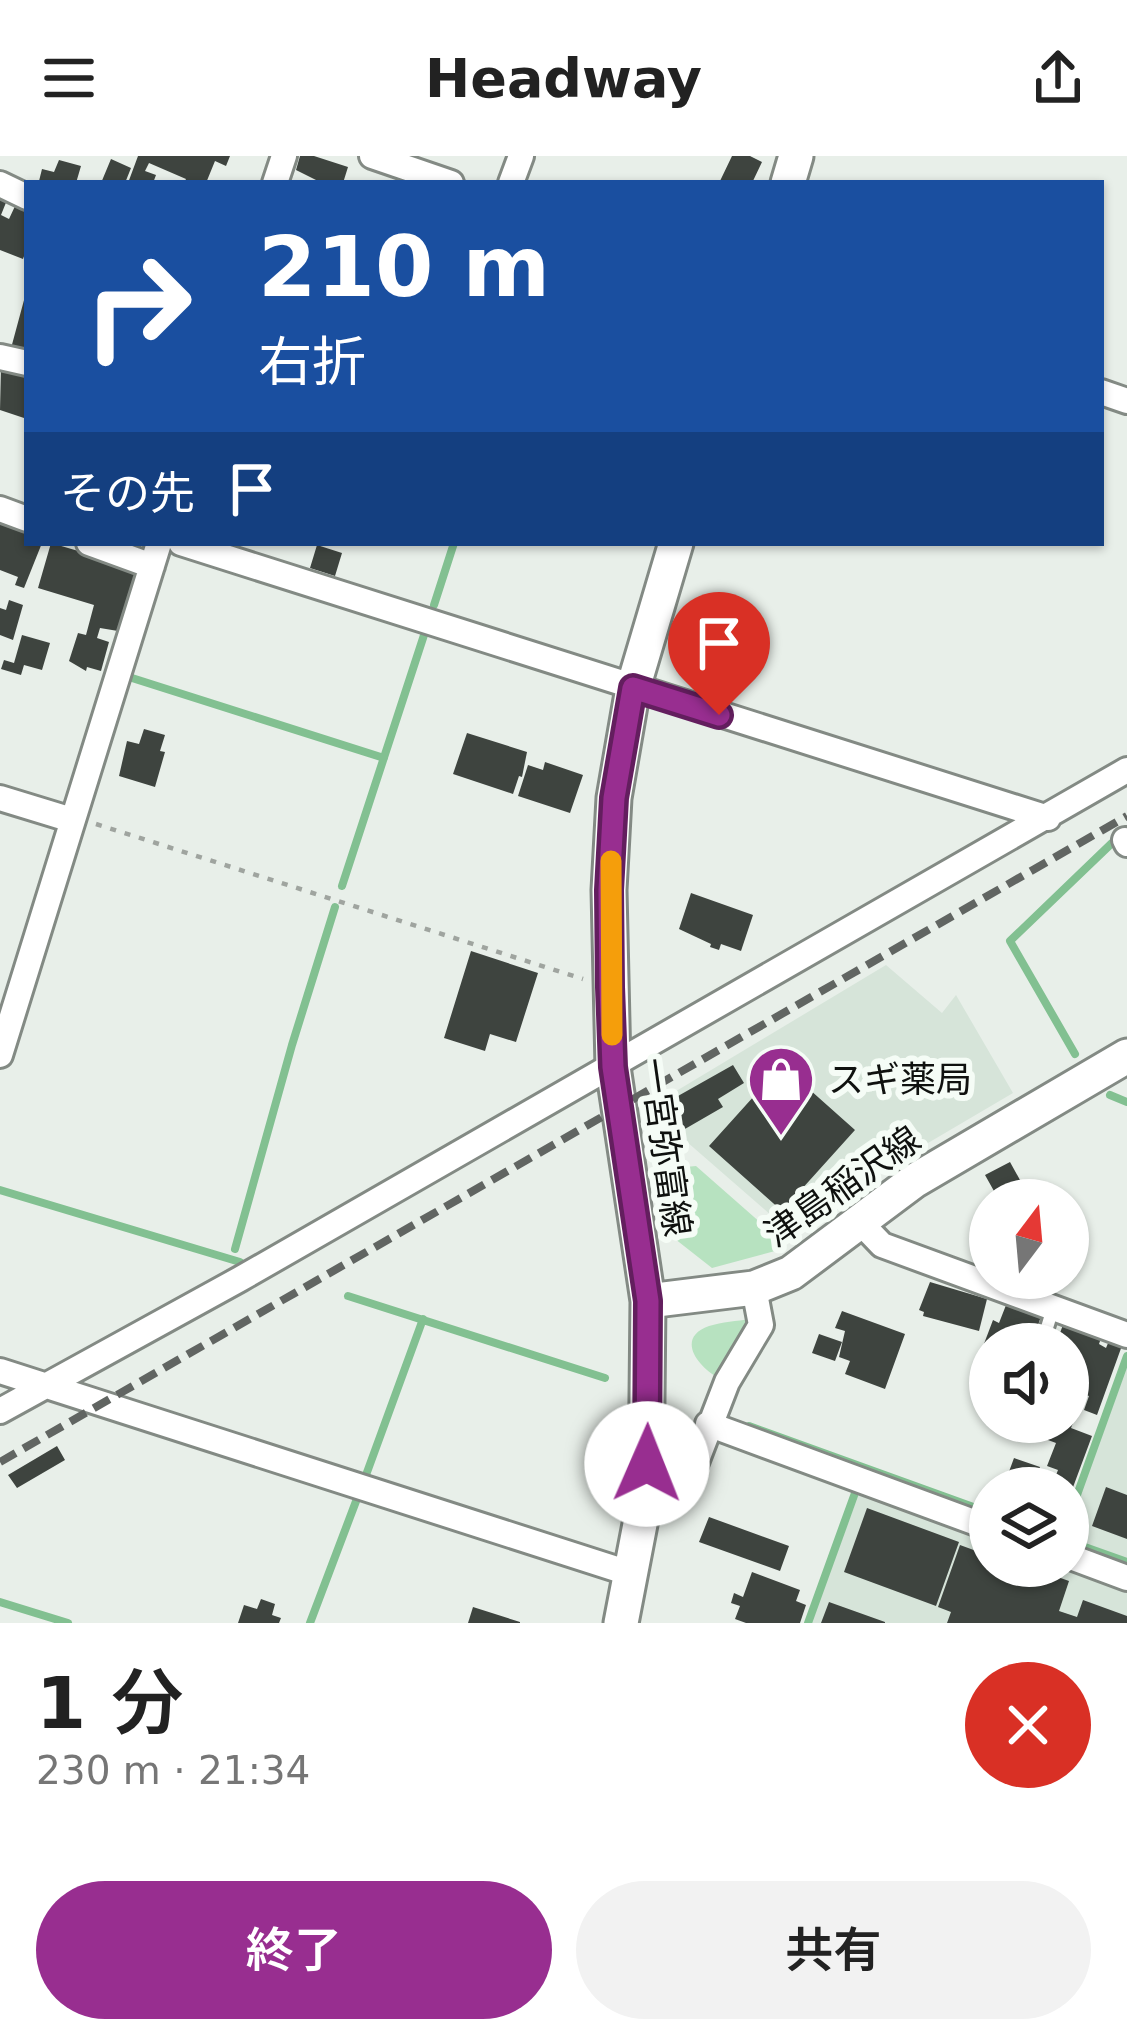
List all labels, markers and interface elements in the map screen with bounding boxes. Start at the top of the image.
icon: menu [36,45,102,111]
icon: share [1025,45,1091,111]
text: Headway [425,47,702,110]
text: 210 m [258,218,550,316]
icon: right [60,228,216,384]
text: 右折 [258,331,366,394]
icon: arrive [219,456,285,522]
text: その先 [60,467,195,520]
pin [668,592,770,715]
icon: arrive [686,610,752,676]
shop icon: スギ薬局 [746,1044,816,1138]
street label: 一宮弥富線 [633,1055,698,1239]
place label: スギ薬局 [828,1059,972,1100]
street label: 津島稲沢線 [757,1118,928,1255]
north arrow [969,1179,1089,1299]
map controls [969,1179,1089,1587]
button: sound [969,1323,1089,1443]
position arrow [584,1401,710,1527]
button: layers [969,1467,1089,1587]
text: 1 分 [36,1661,183,1745]
button: close [965,1662,1091,1788]
text: 230 m · 21:34 [36,1748,310,1793]
button: 終了 [36,1881,552,2019]
button: 共有 [576,1881,1091,2019]

